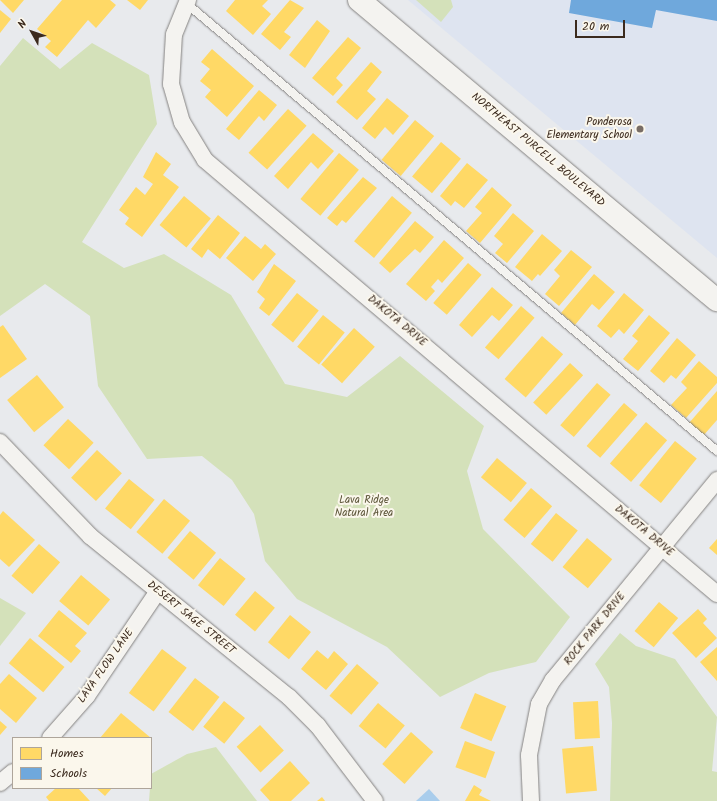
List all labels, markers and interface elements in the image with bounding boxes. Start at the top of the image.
north arrow [12,12,52,52]
scale bar [577,12,627,38]
text: N [14,16,32,33]
text: 20 m [582,17,609,36]
street label: NORTHEAST PURCELL BOULEVARD [468,90,608,210]
place label: Ponderosa Elementary School [546,116,632,142]
marker: Ponderosa Elementary School [635,124,645,134]
street label: DAKOTA DRIVE [365,292,429,350]
park label: Lava Ridge Natural Area [335,494,393,520]
street label: DAKOTA DRIVE [612,502,676,560]
street label: DESERT SAGE STREET [144,578,238,658]
street label: ROCK PARK DRIVE [562,590,628,668]
street label: LAVA FLOW LANE [75,626,137,706]
legend [12,737,152,789]
text: Homes [50,744,84,763]
text: Schools [50,764,87,783]

